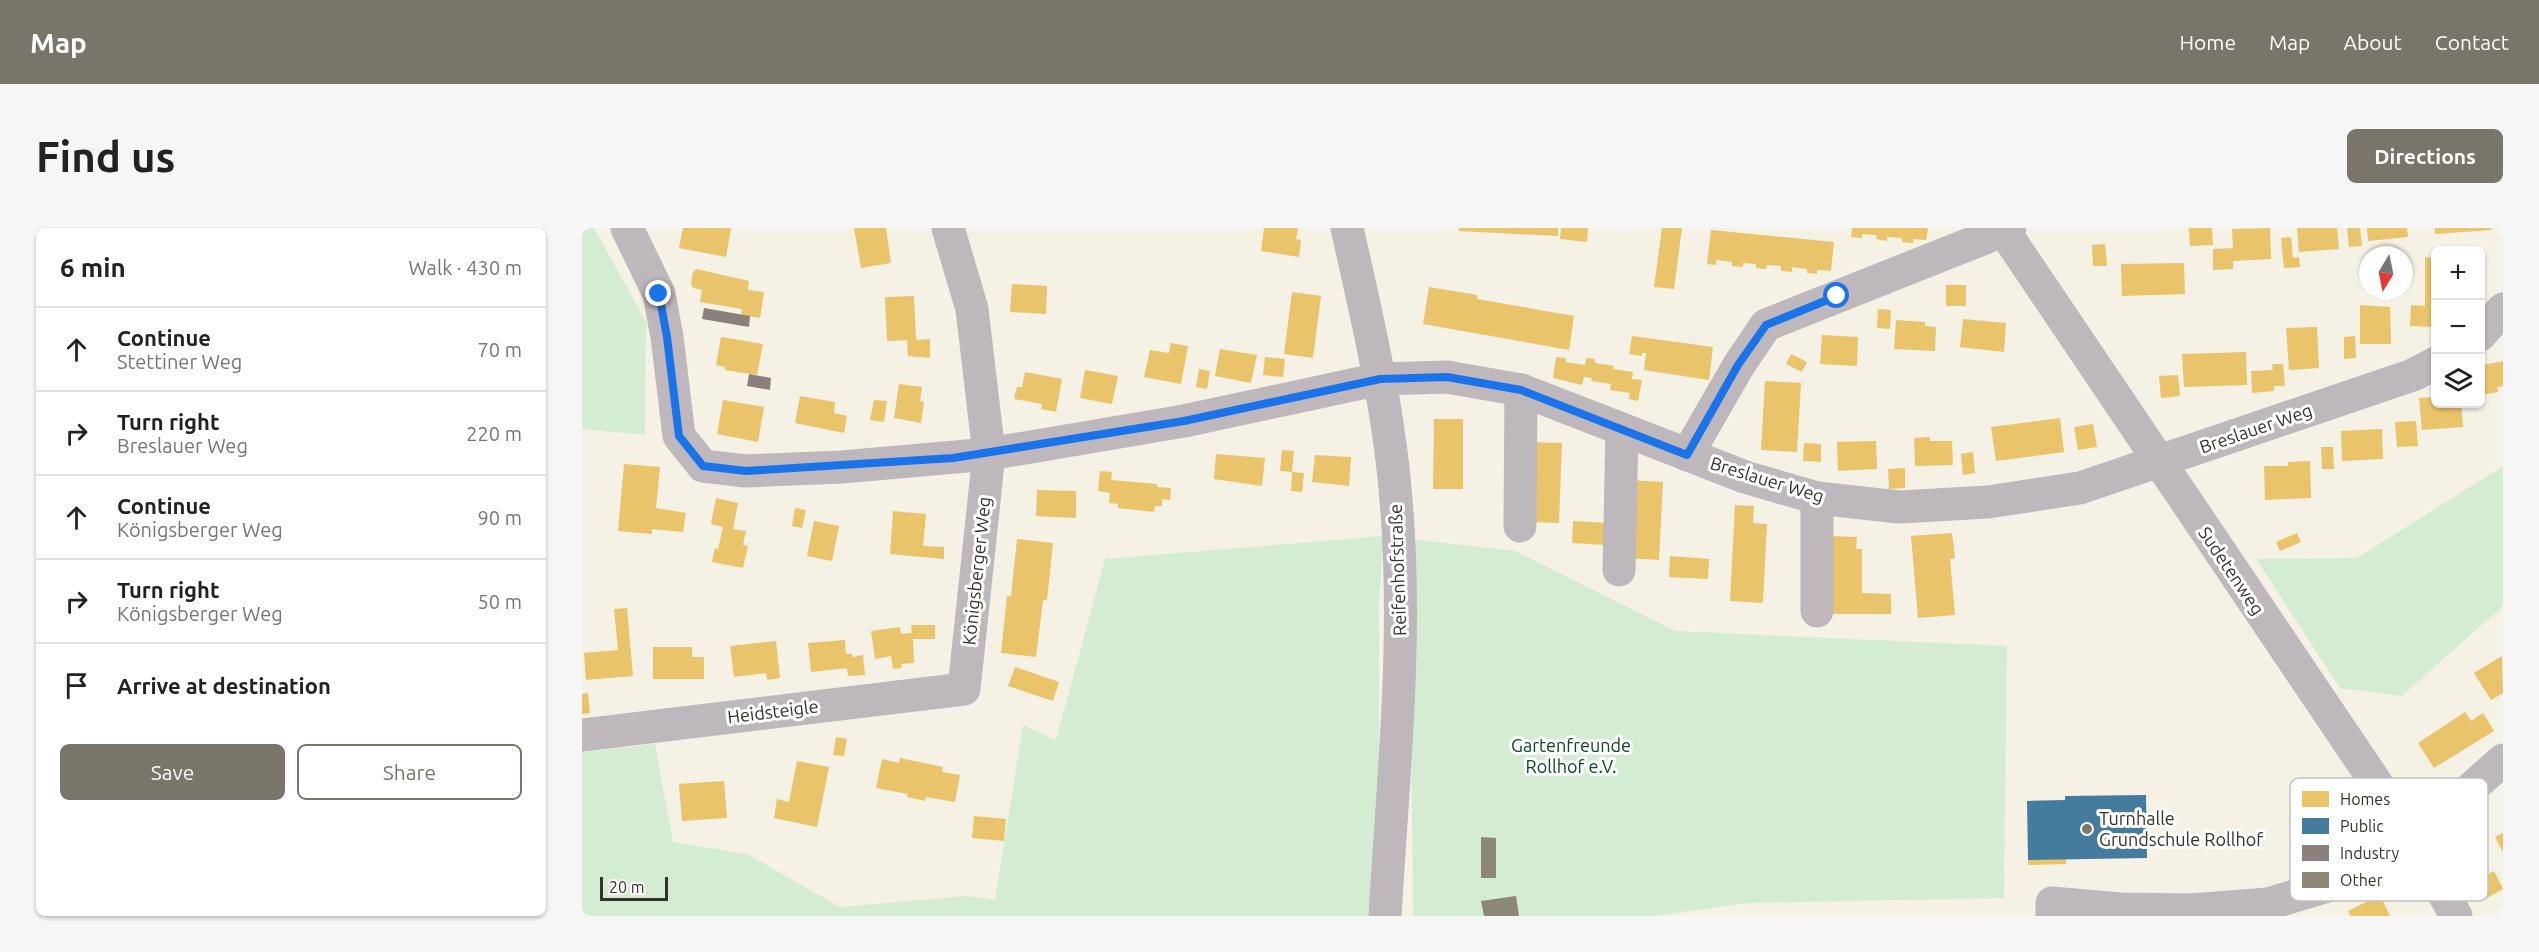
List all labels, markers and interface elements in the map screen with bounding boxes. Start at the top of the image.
text: Map [30,27,87,58]
text: Home [2179,30,2236,54]
text: Map [2269,30,2310,54]
text: About [2343,30,2402,54]
text: Contact [2435,30,2509,54]
button: Directions [2347,129,2503,183]
text: Find us [36,133,175,180]
north arrow [2359,246,2413,300]
map controls [2431,246,2485,408]
button: + [2431,246,2485,300]
text: 6 min [60,253,126,282]
text: Walk · 430 m [409,256,522,279]
route end [645,280,671,306]
route start [1823,282,1849,308]
button: − [2431,300,2485,354]
text: Continue [117,325,211,350]
icon: ahead [60,333,93,366]
text: 70 m [478,338,522,361]
text: Stettiner Weg [117,350,242,373]
button: layers [2431,354,2485,408]
street label: Breslauer Weg [2197,399,2315,457]
text: Turn right [117,409,219,434]
icon: right [60,417,93,450]
text: 220 m [466,422,522,445]
text: Breslauer Weg [117,434,248,457]
street label: Breslauer Weg [1708,452,1827,506]
text: Continue [117,493,211,518]
street label: Königsberger Weg [958,496,994,646]
icon: ahead [60,501,93,534]
street label: Reifenhofstraße [1385,504,1409,636]
text: 90 m [478,506,522,529]
text: Königsberger Weg [117,518,283,541]
street label: Sudetenweg [2195,523,2269,618]
text: Turn right [117,577,219,602]
icon: right [60,585,93,618]
text: 50 m [478,590,522,613]
text: Königsberger Weg [117,602,283,625]
icon: arrive [60,669,93,702]
text: Arrive at destination [117,673,331,698]
street label: Heidsteigle [726,696,820,727]
park label: Gartenfreunde Rollhof e.V. [1511,735,1631,776]
button: Save [60,744,285,800]
button: Share [297,744,522,800]
legend [2290,778,2488,901]
text: Homes [2340,790,2390,808]
place label: Turnhalle Grundschule Rollhof [2099,808,2263,849]
text: Public [2340,817,2384,835]
marker: Turnhalle Grundschule Rollhof [2080,822,2094,836]
text: Industry [2340,844,2399,862]
text: Other [2340,871,2383,889]
scale bar [600,874,668,902]
text: 20 m [609,878,645,896]

